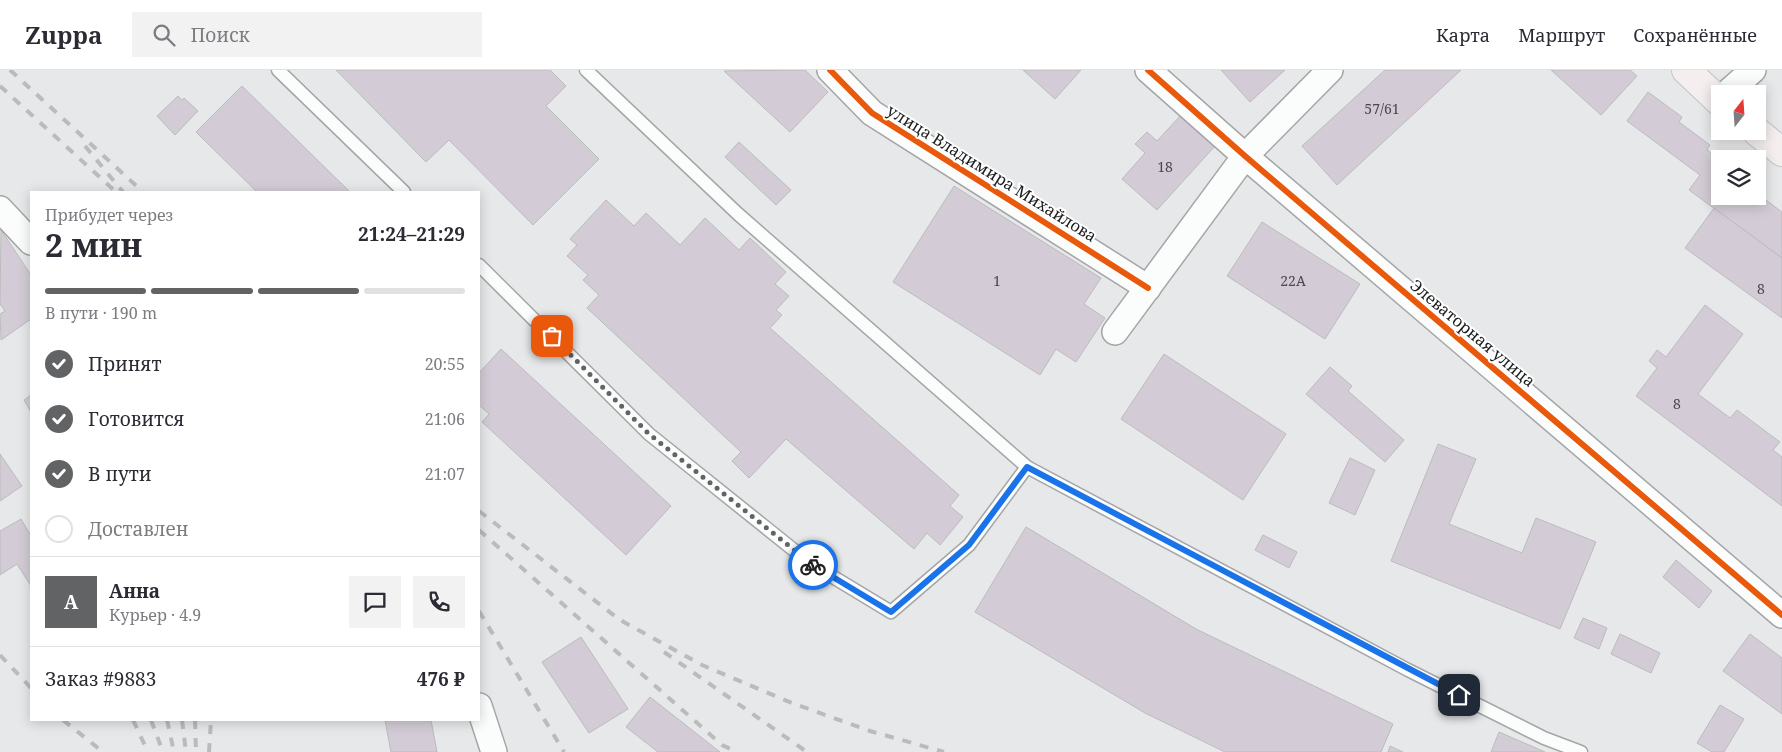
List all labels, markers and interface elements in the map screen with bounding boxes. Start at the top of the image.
search box [132,12,482,57]
text: Zuppa [25,18,102,51]
icon: search [150,21,178,49]
text: Поиск [190,22,250,48]
text: Карта [1436,23,1490,47]
text: Маршрут [1518,23,1605,47]
text: Сохранённые [1633,23,1757,47]
north arrow [1711,85,1766,140]
map controls [1711,85,1766,205]
street label: улица Владимира Михайлова [883,99,1101,247]
house number: 57/61 [1364,99,1400,118]
button: layers [1711,150,1766,205]
house number: 18 [1157,157,1173,176]
text: Прибудет через [45,204,173,226]
text: 21:24–21:29 [358,221,465,247]
text: 2 мин [45,223,142,266]
house number: 1 [993,271,1001,290]
house number: 22А [1280,271,1306,290]
street label: Элеваторная улица [1406,274,1540,392]
house number: 8 [1757,279,1765,298]
text: В пути · 190 m [45,302,157,324]
pin [531,315,573,357]
icon: bag [538,322,566,350]
icon: check [45,350,73,378]
text: Принят [88,351,162,377]
text: 20:55 [425,353,465,375]
house number: 8 [1673,394,1681,413]
icon: check [45,405,73,433]
text: Готовится [88,406,184,432]
text: 21:06 [425,408,465,430]
icon: check [45,460,73,488]
text: В пути [88,461,152,487]
text: 21:07 [425,463,465,485]
text: Доставлен [88,516,188,542]
courier [788,540,838,590]
icon: bike [799,551,827,579]
button: chat [349,576,401,628]
button: phone [413,576,465,628]
text: Анна [109,578,160,604]
text: А [64,589,78,615]
text: Курьер · 4.9 [109,604,201,626]
text: Заказ #9883 [45,666,156,692]
text: 476 ₽ [417,666,465,692]
pin [1438,674,1480,716]
icon: home [1445,681,1473,709]

